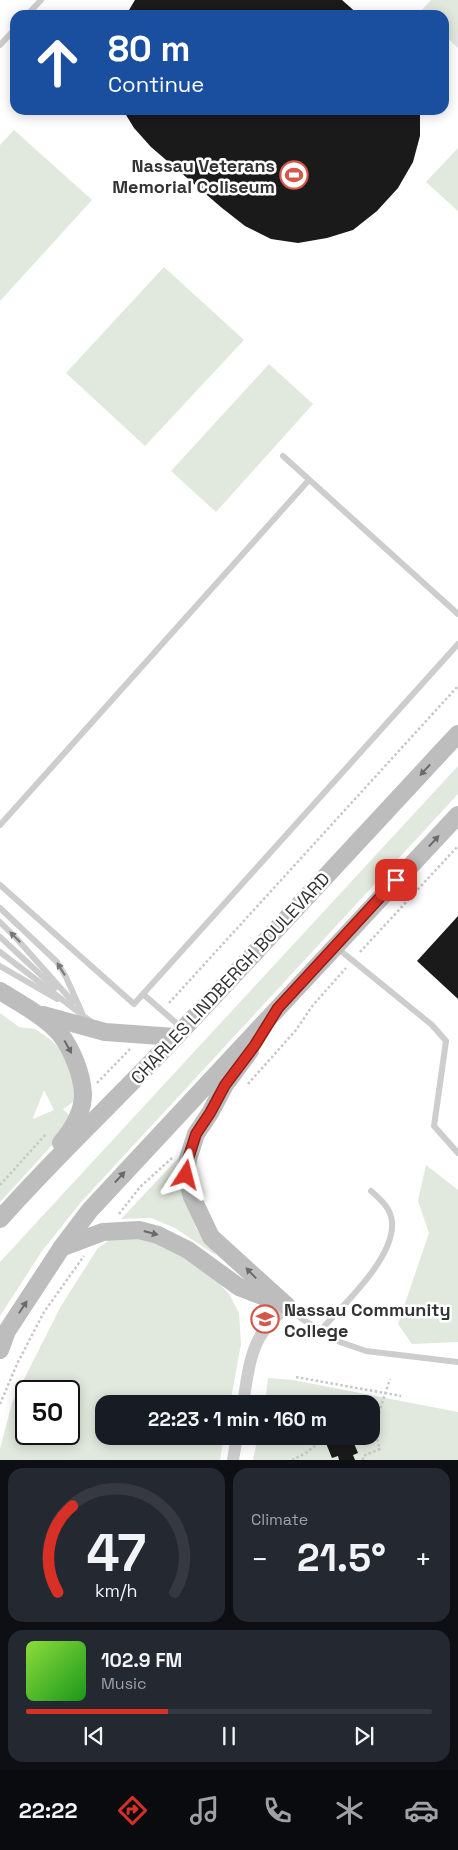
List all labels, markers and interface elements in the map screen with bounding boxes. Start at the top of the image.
text: 80 m [108,27,190,71]
icon: ahead [25,30,90,95]
text: Continue [108,70,204,98]
place label: Nassau Veterans Memorial Coliseum [112,154,275,198]
sports icon: Nassau Veterans Memorial Coliseum [279,160,309,190]
one-way arrow [419,763,431,775]
one-way arrow [428,835,440,847]
pin [375,859,417,901]
icon: arrive [382,866,410,894]
street label: CHARLES LINDBERGH BOULEVARD [126,867,334,1089]
one-way arrow [9,931,21,943]
one-way arrow [56,962,65,975]
one-way arrow [64,1040,72,1054]
position arrow [159,1148,211,1200]
one-way arrow [114,1171,126,1183]
one-way arrow [144,1230,159,1238]
one-way arrow [245,1267,257,1279]
place label: Nassau Community College [284,1298,450,1342]
one-way arrow [18,1300,28,1314]
school or university icon: Nassau Community College [250,1304,280,1334]
speed limit sign: 50 [15,1380,80,1445]
text: 22:23 · 1 min · 160 m [148,1407,327,1432]
text: Climate [251,1509,308,1530]
text: 47 [87,1520,146,1586]
text: 21.5° [297,1534,386,1582]
text: − [251,1541,268,1577]
text: + [415,1541,432,1577]
text: km/h [95,1579,138,1602]
text: 102.9 FM [101,1648,182,1673]
text: Music [101,1673,147,1694]
icon: previous [80,1722,108,1750]
icon: pause [215,1722,243,1750]
icon: next [350,1722,378,1750]
icon: directions [115,1793,150,1828]
icon: music [187,1793,222,1828]
icon: phone [260,1793,295,1828]
icon: climate [332,1793,367,1828]
icon: car [404,1793,439,1828]
text: 22:22 [19,1796,78,1824]

